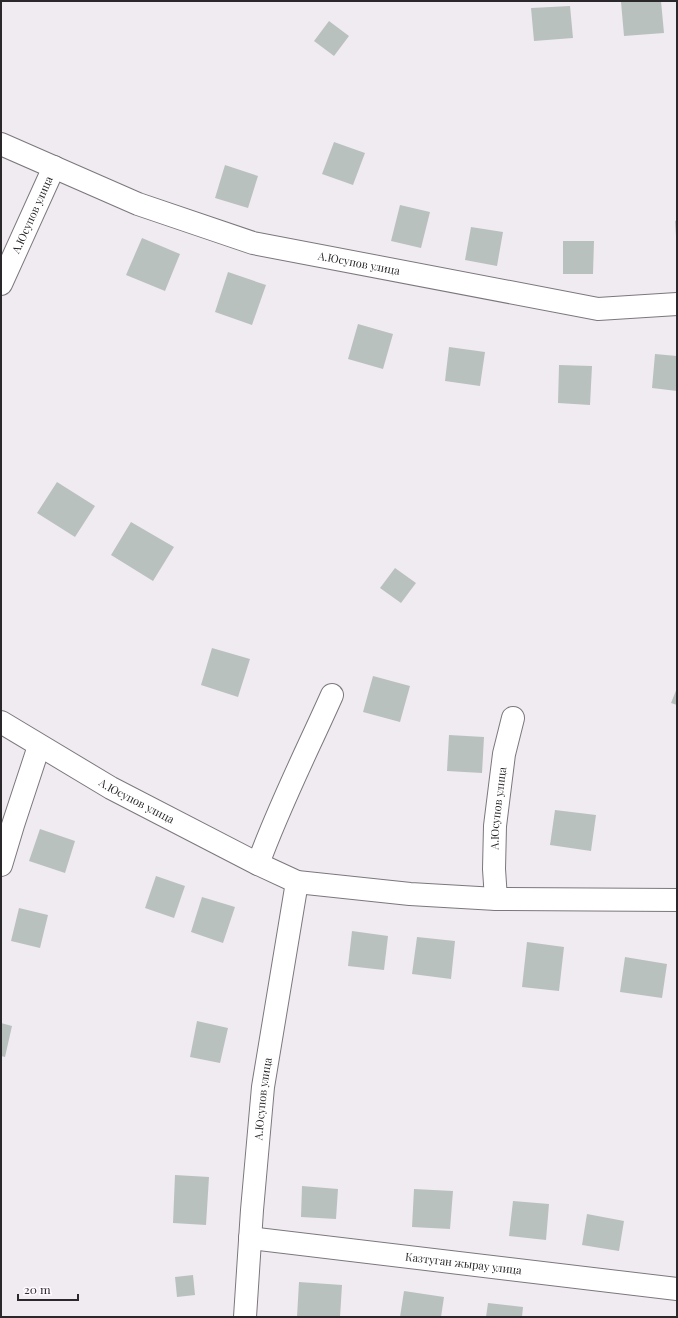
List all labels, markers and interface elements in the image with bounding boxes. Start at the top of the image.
street label: А.Юсупов улица [8,173,56,256]
street label: А.Юсупов улица [316,247,402,278]
street label: А.Юсупов улица [486,766,509,851]
street label: А.Юсупов улица [96,774,178,827]
street label: А.Юсупов улица [250,1056,275,1142]
street label: Казтуган жырау улица [404,1249,523,1277]
scale bar [18,1276,78,1302]
text: 20 m [24,1281,51,1297]

